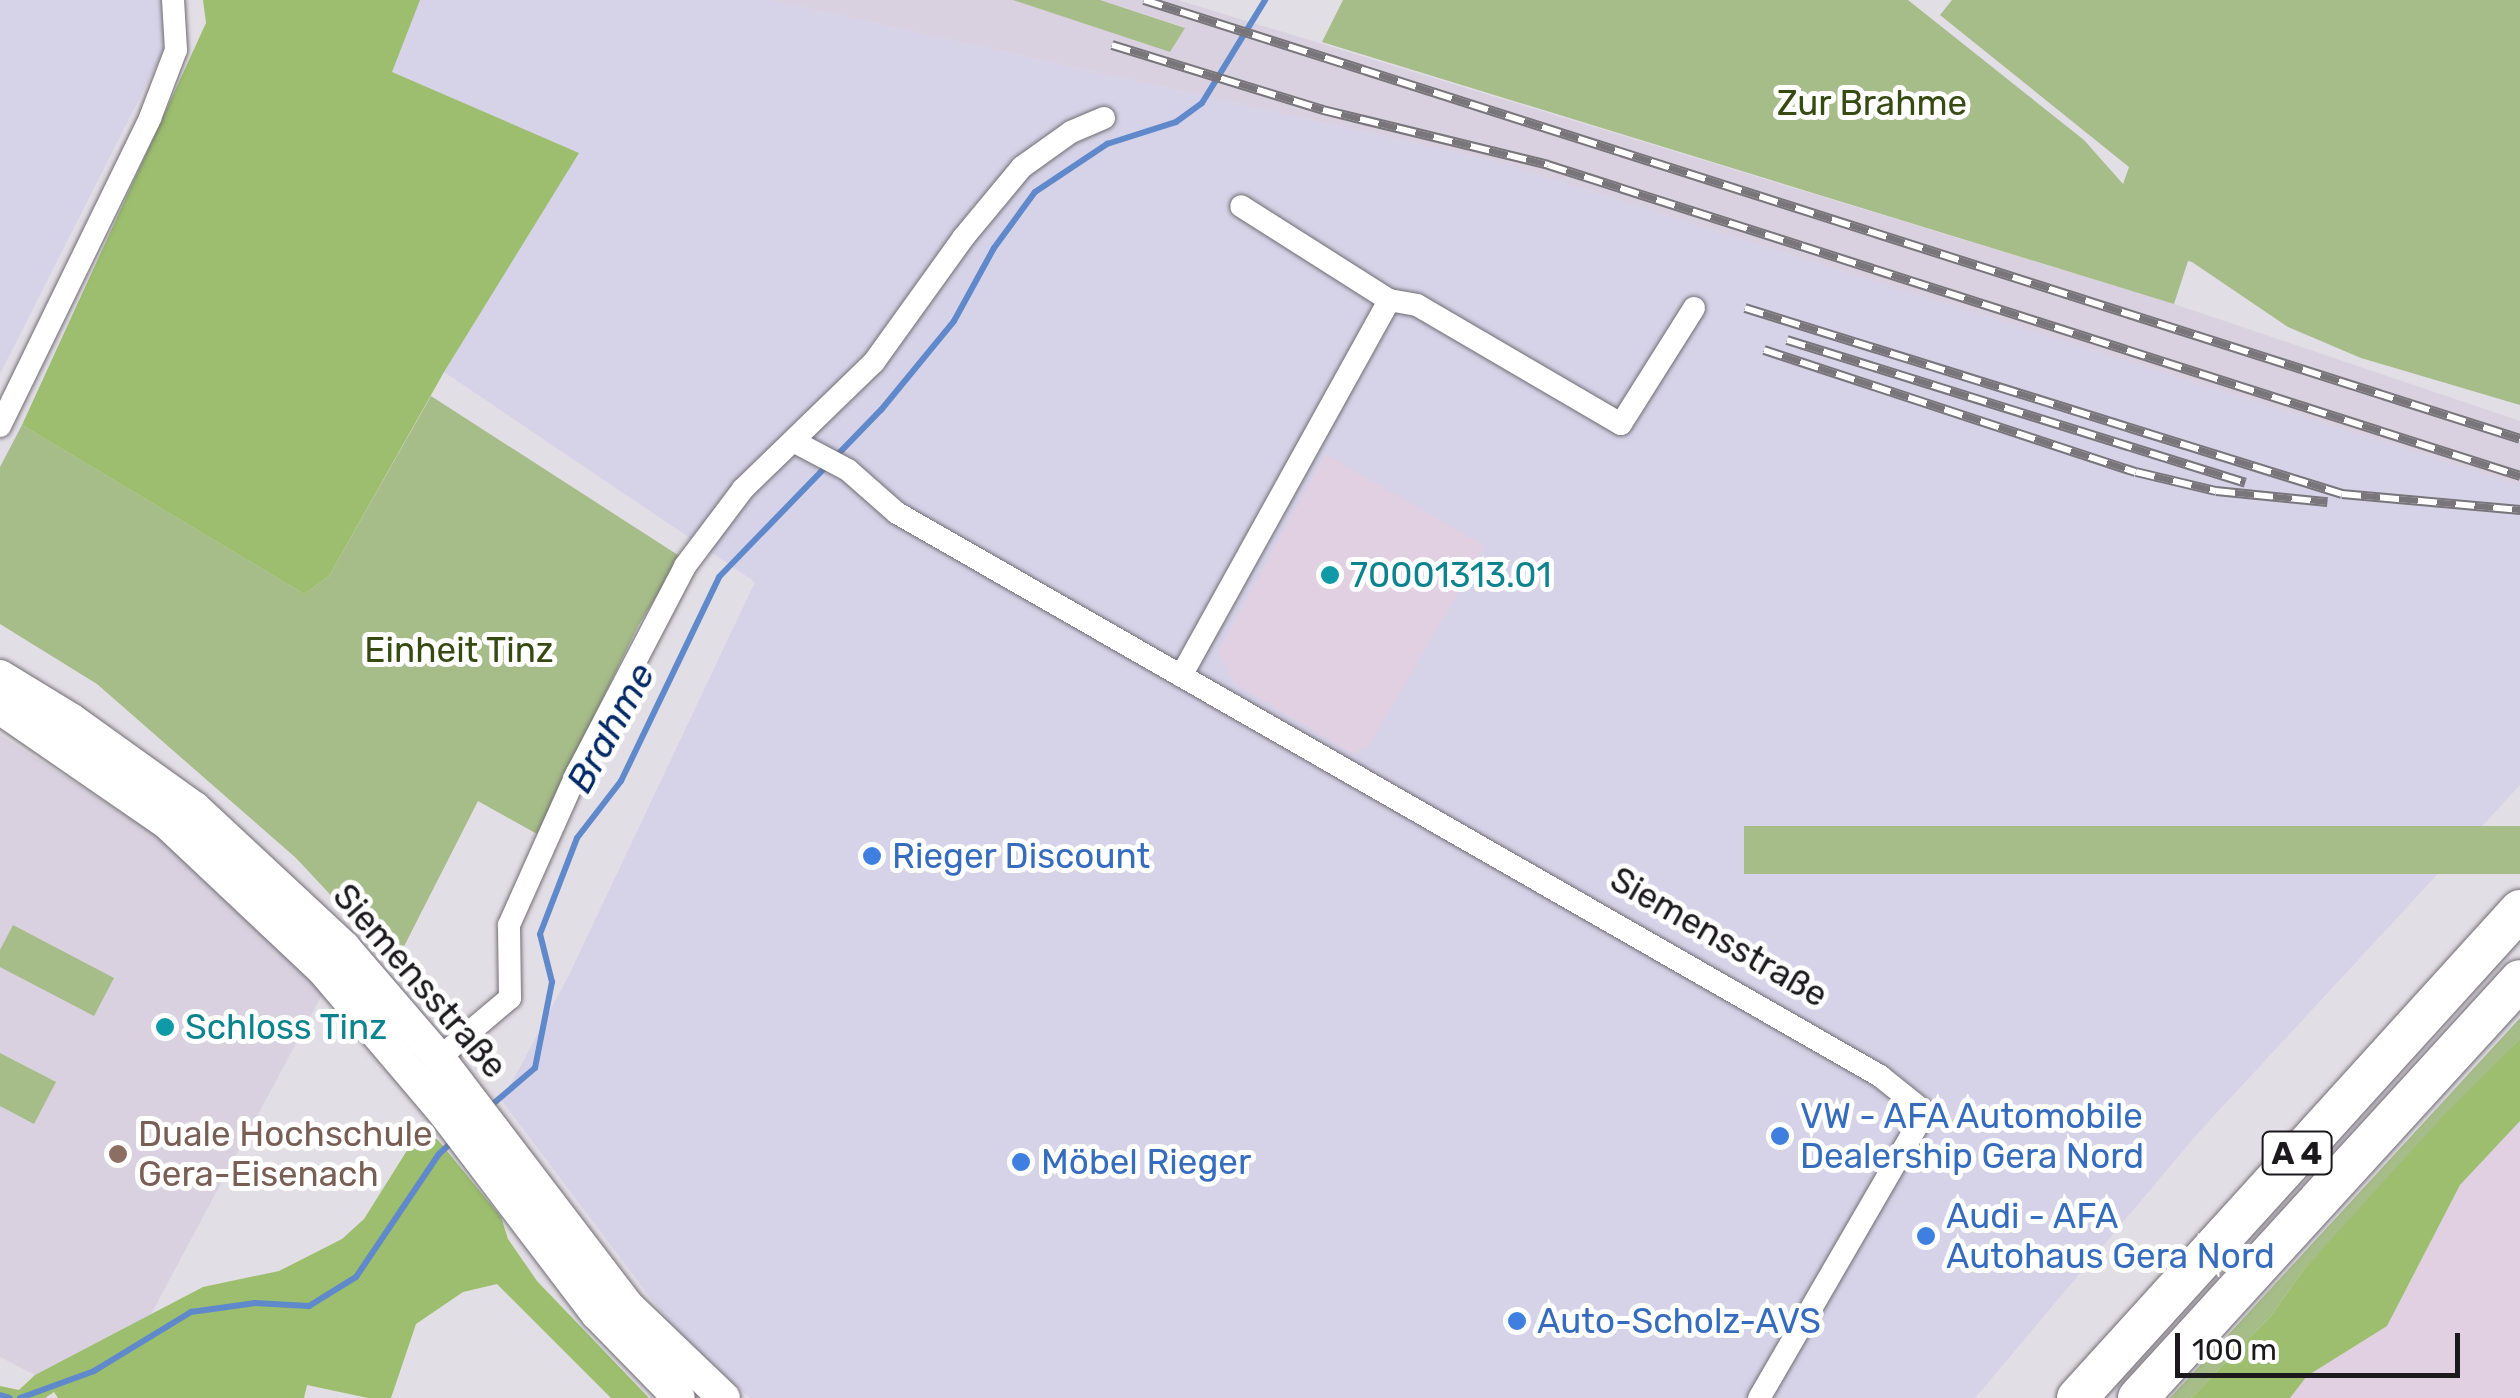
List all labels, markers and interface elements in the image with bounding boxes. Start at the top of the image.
park label: Zur Brahme [1776,82,1968,124]
place label: 70001313.01 [1350,554,1552,596]
marker: 70001313.01 [1319,564,1341,586]
park label: Einheit Tinz [364,629,554,671]
water label: Brahme [557,656,665,800]
place label: Rieger Discount [892,835,1151,877]
marker: Rieger Discount [861,845,883,867]
street label: Siemensstraße [1603,858,1835,1016]
street label: Siemensstraße [324,875,516,1087]
place label: Schloss Tinz [185,1006,388,1048]
marker: Schloss Tinz [154,1016,176,1038]
place label: VW - AFA Automobile Dealership Gera Nord [1800,1095,2146,1177]
place label: Duale Hochschule Gera-Eisenach [138,1113,433,1195]
marker: VW - AFA Automobile Dealership Gera Nord [1769,1125,1791,1147]
road number: A 4 [2260,1126,2334,1180]
place label: Möbel Rieger [1041,1141,1251,1183]
marker: Duale Hochschule Gera-Eisenach [107,1143,129,1165]
marker: Möbel Rieger [1010,1151,1032,1173]
place label: Audi - AFA Autohaus Gera Nord [1946,1195,2275,1277]
marker: Audi - AFA Autohaus Gera Nord [1915,1225,1937,1247]
place label: Auto-Scholz-AVS [1537,1300,1821,1342]
marker: Auto-Scholz-AVS [1506,1310,1528,1332]
scale bar [2180,1313,2465,1375]
text: 100 m [2192,1332,2277,1368]

